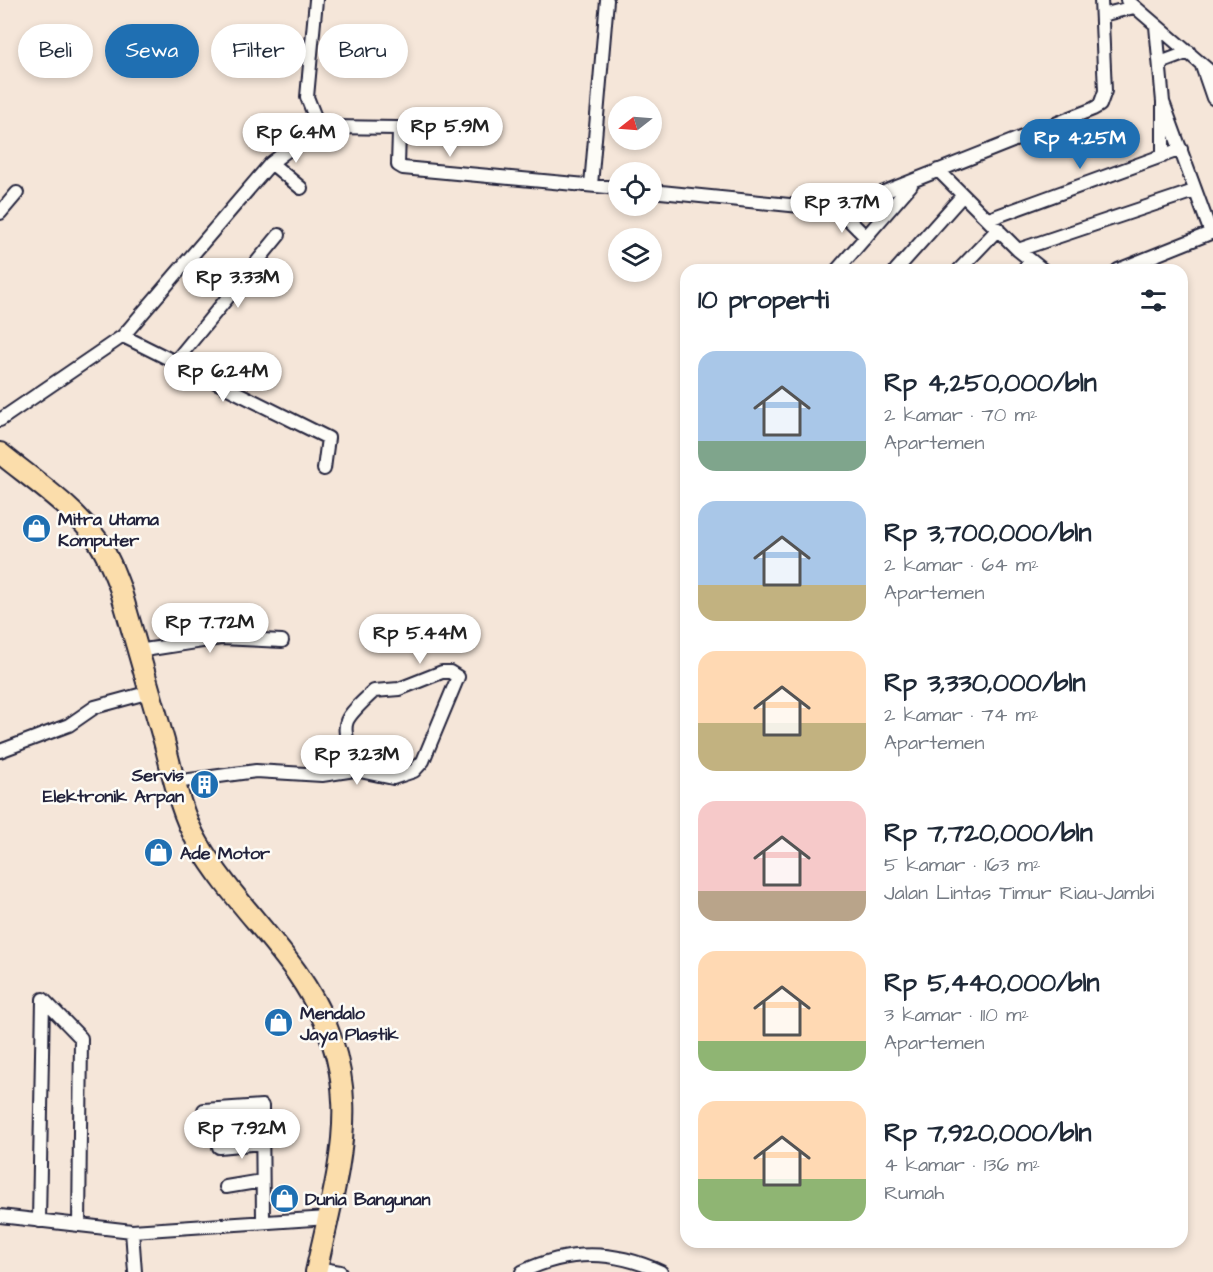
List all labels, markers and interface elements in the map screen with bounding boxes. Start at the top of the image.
chip: Beli [18,24,93,78]
chip: Sewa [105,24,199,78]
chip: Filter [211,24,306,78]
chip: Baru [318,24,408,78]
north arrow [608,96,662,150]
map controls [608,96,662,282]
pin: Rp 5.9M [395,107,505,158]
text: Rp 5.9M [411,112,489,140]
pin: Rp 6.4M [241,113,351,164]
text: Rp 6.4M [257,118,335,146]
pin: Rp 4.25M [1018,119,1142,170]
text: Rp 4.25M [1034,124,1126,152]
button: locate [608,162,662,216]
pin: Rp 3.7M [787,183,897,234]
text: Rp 3.7M [804,188,880,216]
button: layers [608,228,662,282]
pin: Rp 3.33M [176,258,300,309]
text: Rp 3.33M [196,263,280,291]
text: 10 properti [698,282,829,318]
icon: filters [1137,284,1170,317]
pin: Rp 6.24M [161,352,285,403]
text: Rp 6.24M [178,357,268,385]
text: Rp 4,250,000/bln [884,365,1097,401]
icon: home [746,375,818,447]
text: 2 kamar · 70 m² [884,401,1038,429]
text: Apartemen [884,429,984,457]
place label: Mitra Utama Komputer [58,507,160,553]
shop icon: Mitra Utama Komputer [21,513,53,545]
text: Rp 3,700,000/bln [884,515,1091,551]
icon: home [746,525,818,597]
text: 2 kamar · 64 m² [884,551,1039,579]
text: Apartemen [884,579,984,607]
pin: Rp 7.72M [148,603,272,654]
text: Rp 7.72M [166,608,254,636]
pin: Rp 5.44M [358,614,482,665]
text: Rp 5.44M [373,619,467,647]
text: Rp 3,330,000/bln [884,665,1085,701]
icon: home [746,675,818,747]
text: 2 kamar · 74 m² [884,701,1039,729]
text: Apartemen [884,729,984,757]
pin: Rp 3.23M [295,735,419,786]
text: Rp 3.23M [315,740,399,768]
place label: Servis Elektronik Arpan [43,763,184,809]
building icon: Servis Elektronik Arpan [189,769,221,801]
text: Rp 7,720,000/bln [884,815,1093,851]
icon: home [746,825,818,897]
shop icon: Ade Motor [143,837,175,869]
place label: Ade Motor [180,841,270,866]
text: 5 kamar · 163 m² [884,851,1041,879]
text: Jalan Lintas Timur Riau-Jambi [884,879,1154,907]
text: Rp 5,440,000/bln [884,965,1100,1001]
icon: home [746,975,818,1047]
place label: Mendalo Jaya Plastik [299,1001,399,1048]
text: 3 kamar · 110 m² [884,1001,1029,1029]
shop icon: Mendalo Jaya Plastik [263,1007,295,1039]
text: Apartemen [884,1029,984,1057]
pin: Rp 7.92M [180,1109,304,1160]
text: Rp 7.92M [198,1114,286,1142]
text: Rp 7,920,000/bln [884,1115,1091,1151]
icon: home [746,1125,818,1197]
text: 4 kamar · 136 m² [884,1151,1040,1179]
text: Rumah [884,1179,944,1207]
shop icon: Dunia Bangunan [268,1183,300,1215]
place label: Dunia Bangunan [305,1187,430,1213]

